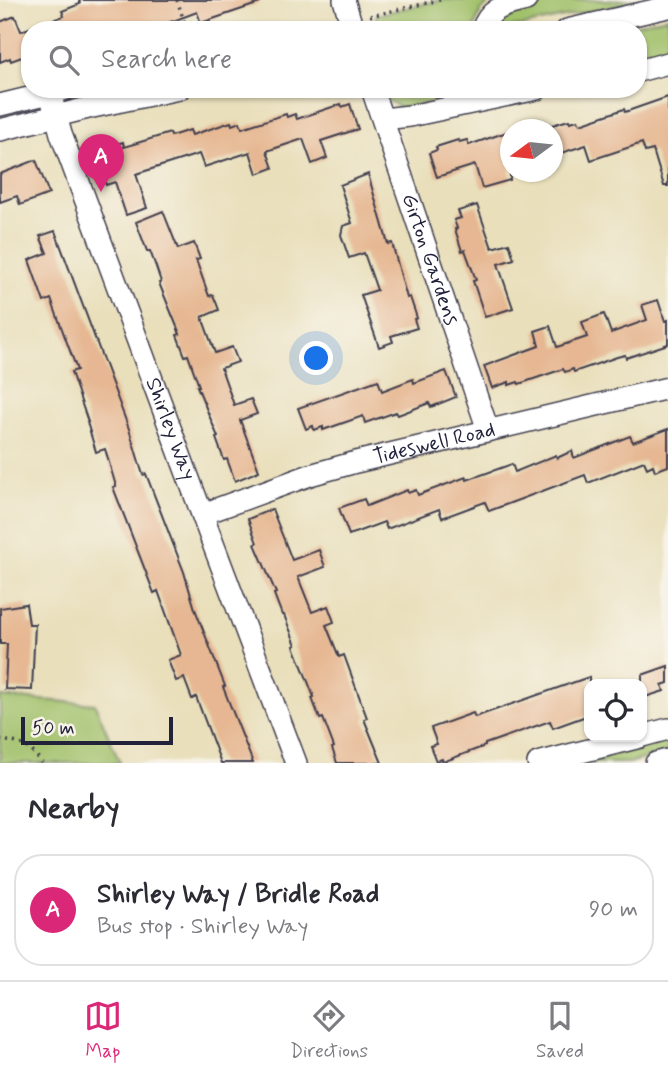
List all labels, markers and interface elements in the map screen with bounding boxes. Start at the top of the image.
search box [21,21,647,98]
icon: search [45,41,83,79]
text: Search here [101,43,232,77]
north arrow [500,119,563,182]
pin: A [78,134,124,192]
street label: Girton Gardens [395,190,465,329]
your location [299,341,333,375]
street label: Shirley Way [139,374,202,484]
street label: Tideswell Road [370,415,498,471]
map controls [584,679,647,742]
button: locate [584,679,647,742]
scale bar [21,714,173,746]
text: 50 m [32,716,75,741]
text: Nearby [28,789,119,828]
text: Shirley Way / Bridle Road [97,878,379,912]
text: A [45,895,61,925]
text: 90 m [589,895,638,925]
text: Bus stop · Shirley Way [97,912,308,942]
tab: Map [84,997,122,1064]
tab: Directions [290,997,368,1064]
tab: Saved [536,997,584,1064]

